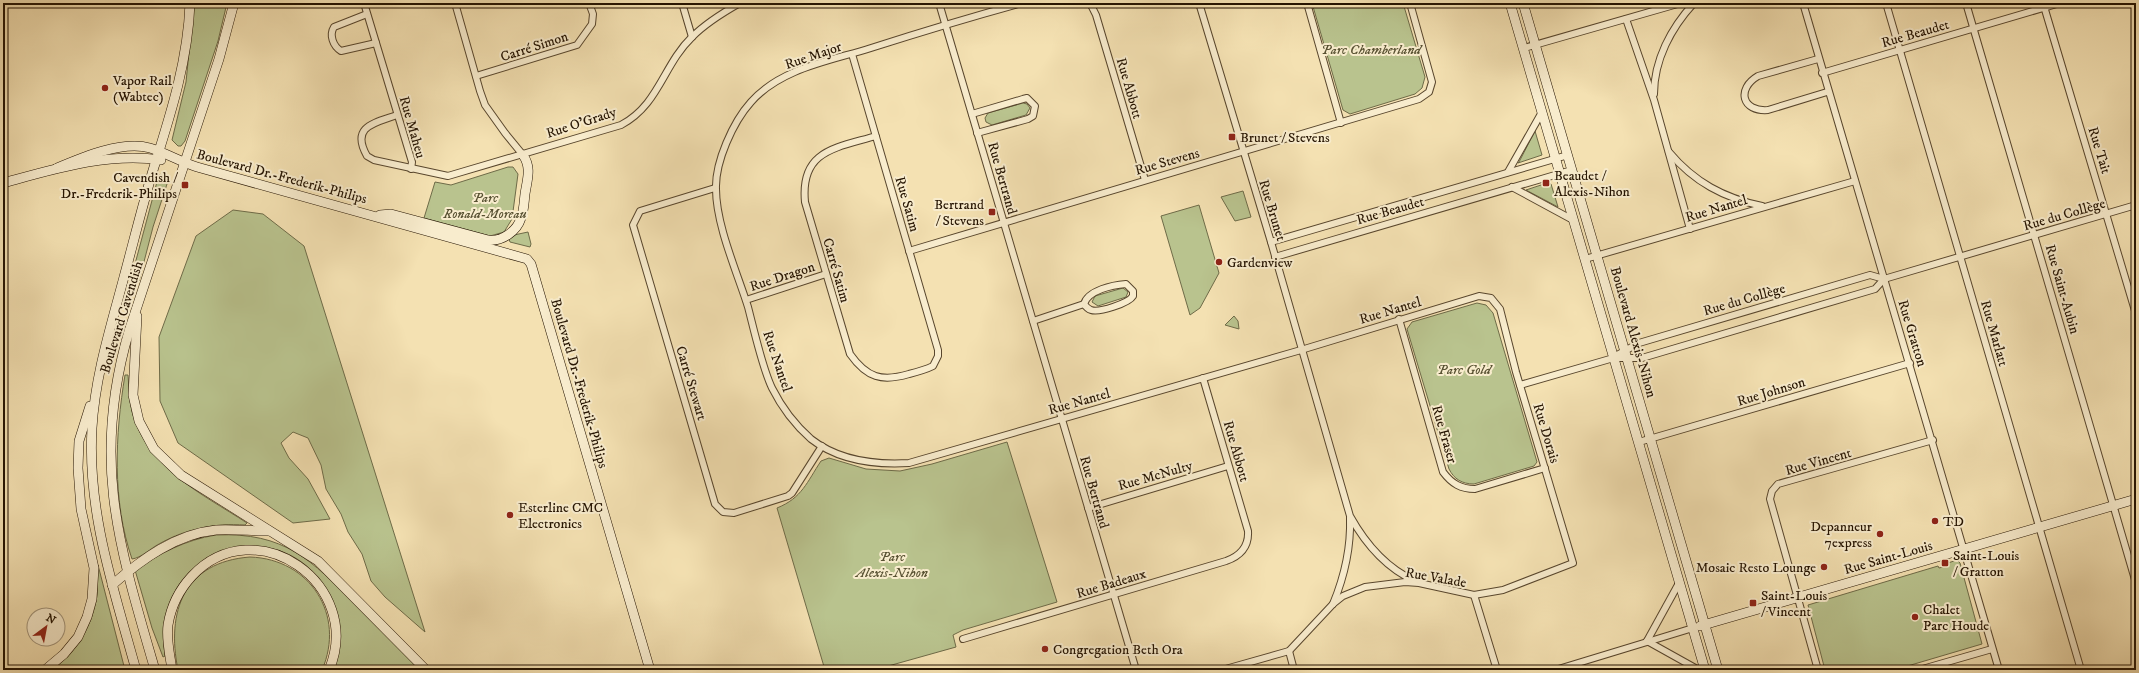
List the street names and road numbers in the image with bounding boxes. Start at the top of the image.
street label: Rue Beaudet [1879,16,1952,52]
street label: Carré Simon [498,27,571,66]
street label: Rue Major [783,38,845,74]
street label: Rue Abbott [1112,56,1146,121]
street label: Rue Maheu [395,94,430,160]
street label: Rue O'Grady [544,103,619,143]
street label: Rue Tait [2083,125,2115,176]
street label: Rue Bertrand [983,140,1021,217]
street label: Rue Stevens [1133,144,1202,180]
street label: Boulevard Dr.-Frederik-Philips [195,146,369,208]
street label: Rue Satim [891,175,924,234]
street label: Rue Brunet [1254,177,1290,244]
street label: Rue Nantel [1683,191,1750,227]
street label: Rue Beaudet [1354,193,1427,229]
street label: Rue du Collège [2021,195,2108,235]
street label: Carré Satim [818,236,854,305]
street label: Rue Saint-Aubin [2041,242,2084,337]
street label: Boulevard Cavendish [96,258,148,376]
street label: Rue Dragon [747,258,818,296]
street label: Boulevard Alexis-Nihon [1606,265,1661,401]
street label: Rue du Collège [1701,280,1788,320]
street label: Rue Nantel [1357,293,1424,329]
street label: Boulevard Dr.-Frederik-Philips [546,296,612,471]
street label: Rue Gratton [1893,298,1931,370]
street label: Rue Marlatt [1976,298,2012,369]
street label: Rue Nantel [758,328,796,395]
street label: Carré Stewart [671,344,711,423]
street label: Rue Johnson [1735,373,1808,411]
street label: Rue Nantel [1046,384,1113,419]
street label: Rue Dorais [1528,401,1564,466]
street label: Rue Fraser [1427,403,1461,466]
street label: Rue Abbott [1219,419,1253,484]
street label: Rue Vincent [1783,444,1854,480]
street label: Rue Bertrand [1075,454,1113,531]
street label: Rue McNulty [1116,457,1195,495]
street label: Rue Saint-Louis [1842,537,1935,579]
street label: Rue Valade [1404,564,1468,592]
street label: Rue Badeaux [1074,565,1148,603]

